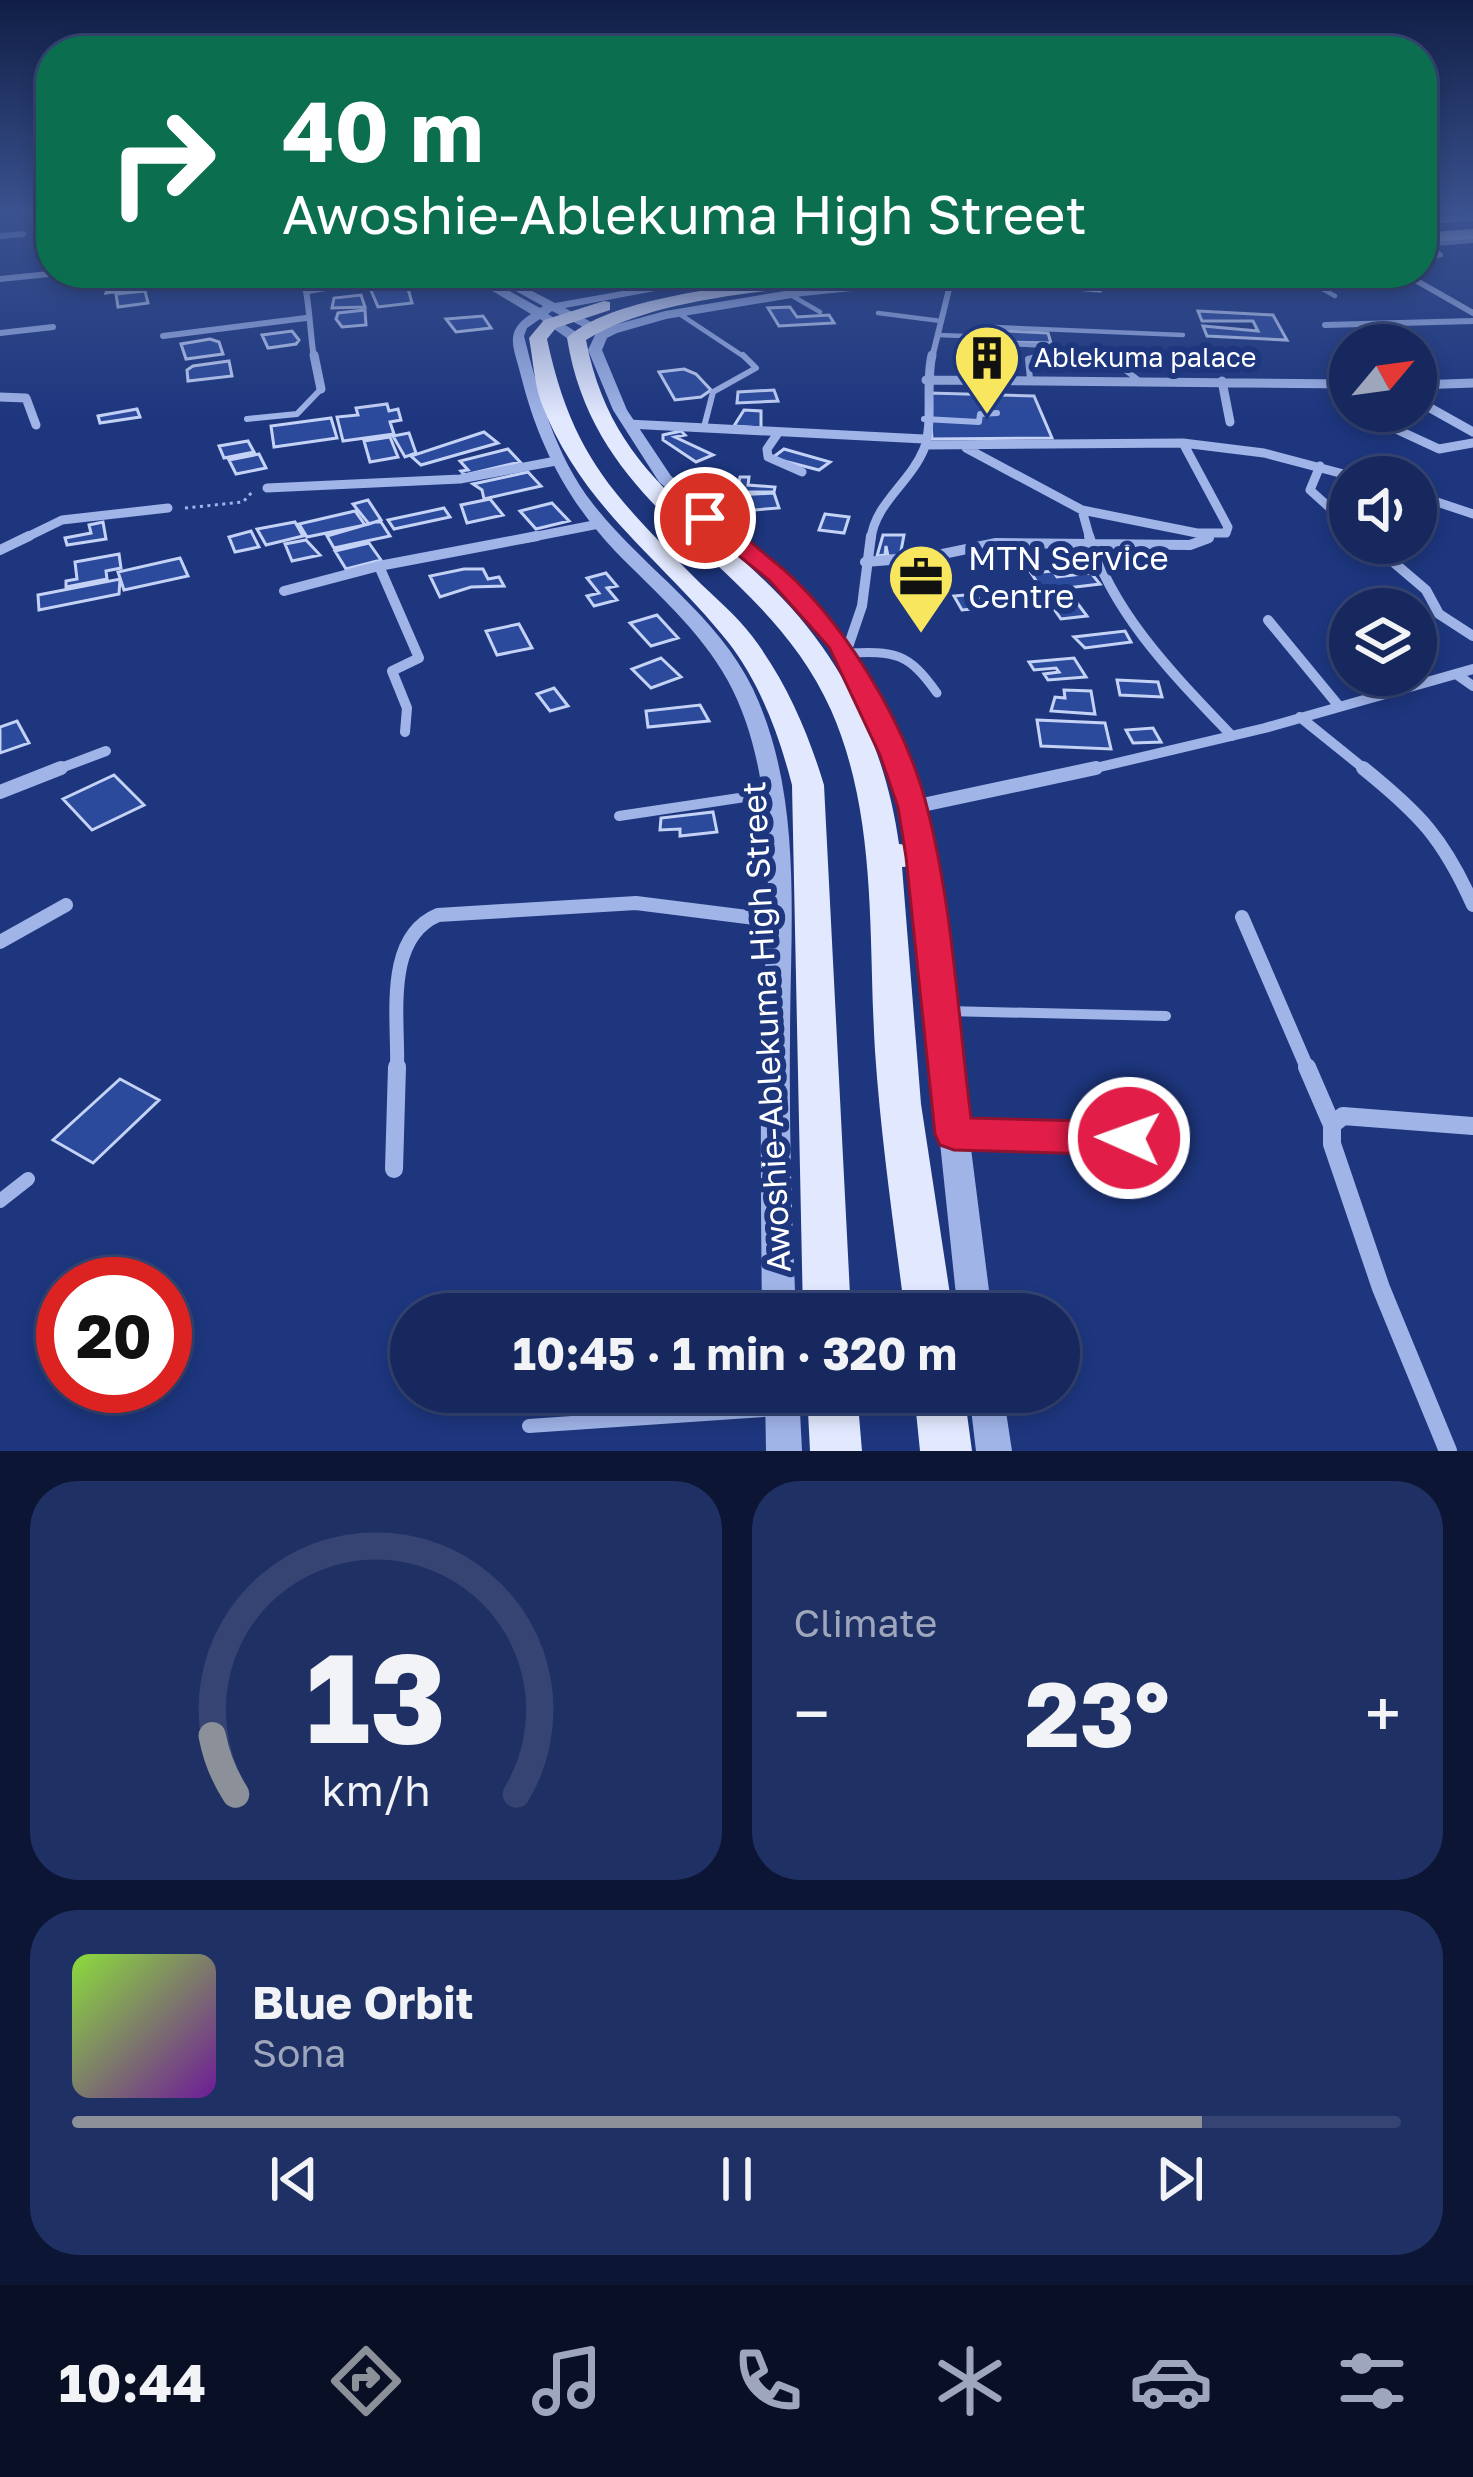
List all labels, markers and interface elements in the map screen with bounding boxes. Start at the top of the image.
text: 40 m [282,80,484,180]
icon: right [84,84,240,240]
text: Awoshie-Ablekuma High Street [282,181,1087,246]
building icon: Ablekuma palace [952,323,1022,417]
north arrow [1329,324,1437,432]
map controls [1329,324,1437,696]
place label: Ablekuma palace [1034,341,1256,373]
button: sound [1329,456,1437,564]
pin [654,467,756,569]
icon: arrive [672,485,738,551]
place label: MTN Service Centre [968,538,1169,615]
office icon: MTN Service Centre [886,542,956,636]
button: layers [1329,588,1437,696]
street label: Awoshie-Ablekuma High Street [733,780,798,1274]
position arrow [1066,1075,1192,1201]
speed limit sign: 20 [36,1257,192,1413]
text: 10:45 · 1 min · 320 m [513,1326,957,1380]
text: Climate [794,1599,937,1646]
text: 13 [306,1621,446,1770]
text: 23° [1025,1659,1170,1767]
text: − [794,1673,830,1753]
text: + [1365,1673,1401,1753]
text: km/h [321,1763,430,1814]
text: Blue Orbit [252,1975,474,2029]
text: Sona [252,2029,346,2076]
icon: previous [261,2146,327,2212]
icon: pause [704,2146,770,2212]
icon: next [1147,2146,1213,2212]
icon: directions [324,2339,408,2423]
icon: music [525,2339,609,2423]
icon: phone [726,2339,810,2423]
icon: climate [928,2339,1012,2423]
icon: car [1129,2339,1213,2423]
icon: filters [1330,2339,1414,2423]
text: 10:44 [59,2349,206,2414]

